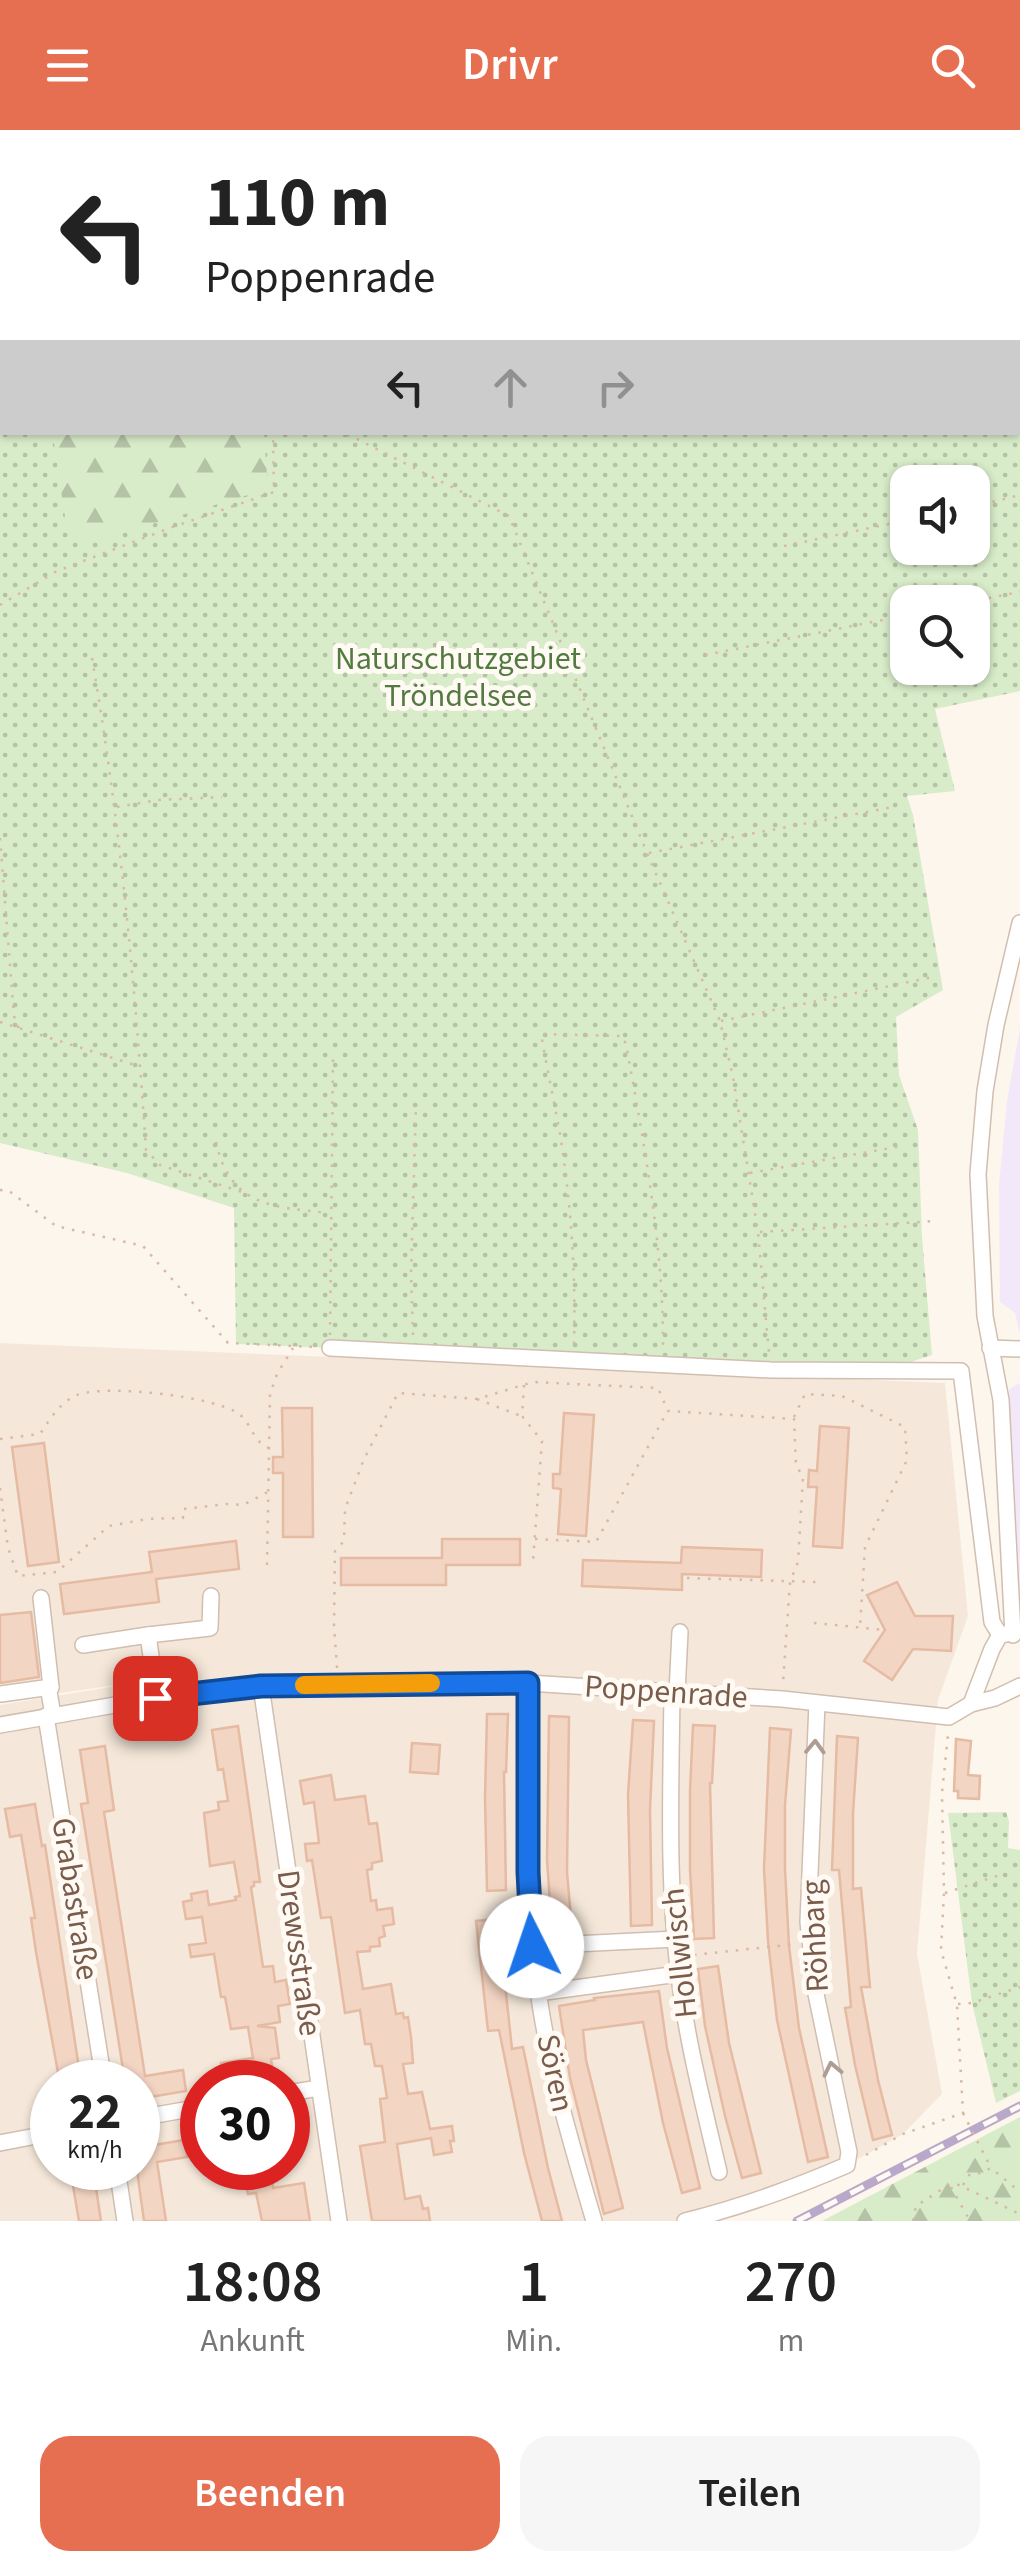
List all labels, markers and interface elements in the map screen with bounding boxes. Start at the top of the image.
text: Drivr [462,33,558,97]
icon: menu [40,38,95,93]
icon: search [925,38,980,93]
text: 110 m [205,153,390,253]
icon: left [40,170,170,300]
text: Poppenrade [205,246,435,310]
icon: left [378,360,433,415]
icon: ahead [483,360,538,415]
icon: right [588,360,643,415]
map controls [890,465,990,685]
button: sound [890,465,990,565]
button: search [890,585,990,685]
park label: Naturschutzgebiet Tröndelsee [335,636,581,719]
pin [113,1656,198,1741]
street label: Poppenrade [583,1663,749,1721]
icon: arrive [128,1671,183,1726]
one-way arrow [805,1738,826,1754]
street label: Grabastraße [39,1814,111,1984]
street label: Drewsstraße [265,1867,333,2039]
street label: Röhbarg [789,1878,841,1994]
street label: Hollwisch [650,1886,710,2020]
position arrow [480,1894,584,1998]
street label: Sören [524,2030,586,2116]
speed limit sign: 30 [180,2060,310,2190]
one-way arrow [822,2061,843,2078]
text: 22 [69,2077,121,2148]
text: km/h [67,2132,123,2168]
text: 18:08 [183,2240,322,2325]
text: 1 [518,2240,549,2325]
text: 270 [745,2240,837,2325]
text: Ankunft [201,2318,305,2364]
text: Min. [505,2318,562,2364]
text: m [778,2318,804,2364]
button: Beenden [40,2436,500,2551]
button: Teilen [520,2436,980,2551]

